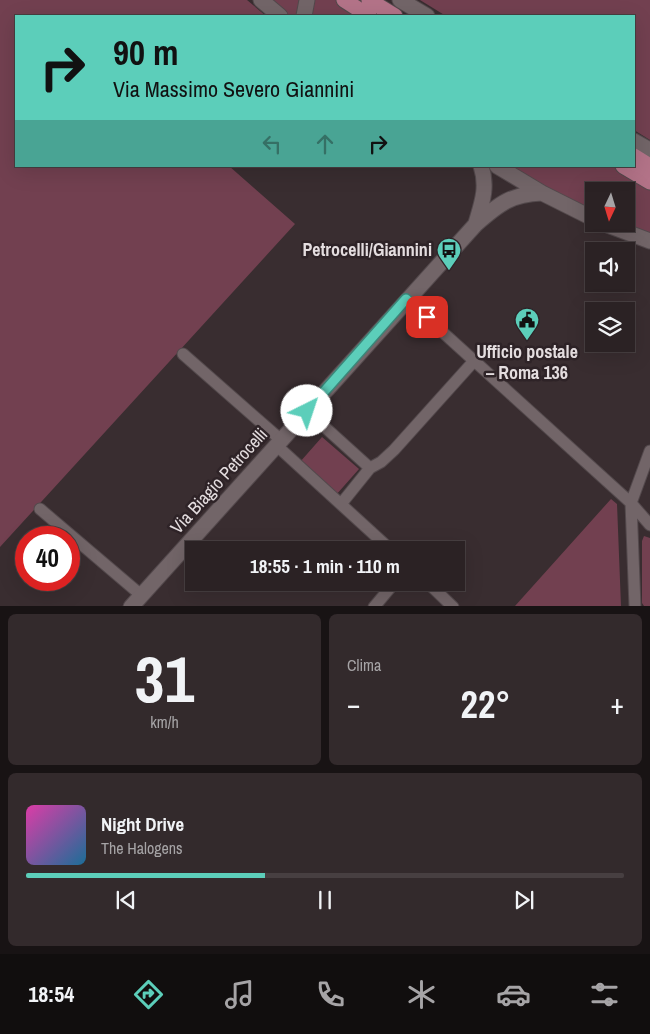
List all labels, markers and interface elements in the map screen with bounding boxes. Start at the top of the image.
text: 90 m [113,29,178,76]
icon: right [30,35,95,100]
text: Via Massimo Severo Giannini [113,74,354,104]
icon: left [258,130,286,158]
icon: ahead [311,130,339,158]
icon: right [364,130,392,158]
north arrow [585,182,635,232]
map controls [585,182,635,352]
place label: Petrocelli/Giannini [302,237,432,262]
bus stop icon: Petrocelli/Giannini [436,237,462,271]
button: sound [585,242,635,292]
pin [406,296,448,338]
button: layers [585,302,635,352]
icon: arrive [413,303,441,331]
public building icon: Ufficio postale – Roma 136 [514,307,540,341]
place label: Ufficio postale – Roma 136 [476,339,578,385]
position arrow [280,384,332,436]
street label: Via Biagio Petrocelli [164,422,273,539]
speed limit sign: 40 [15,526,80,591]
text: 18:55 · 1 min · 110 m [250,553,400,579]
text: 31 [135,635,194,722]
text: Clima [347,654,381,676]
text: 22° [461,679,510,730]
text: − [347,685,360,723]
text: + [611,685,624,723]
text: km/h [150,711,179,733]
text: Night Drive [101,811,184,837]
text: The Halogens [101,837,183,859]
icon: previous [112,886,140,914]
icon: pause [311,886,339,914]
icon: next [510,886,538,914]
icon: directions [131,977,166,1012]
icon: music [222,977,257,1012]
icon: phone [313,977,348,1012]
icon: climate [404,977,439,1012]
icon: car [496,977,531,1012]
icon: filters [587,977,622,1012]
text: 18:54 [28,979,74,1009]

